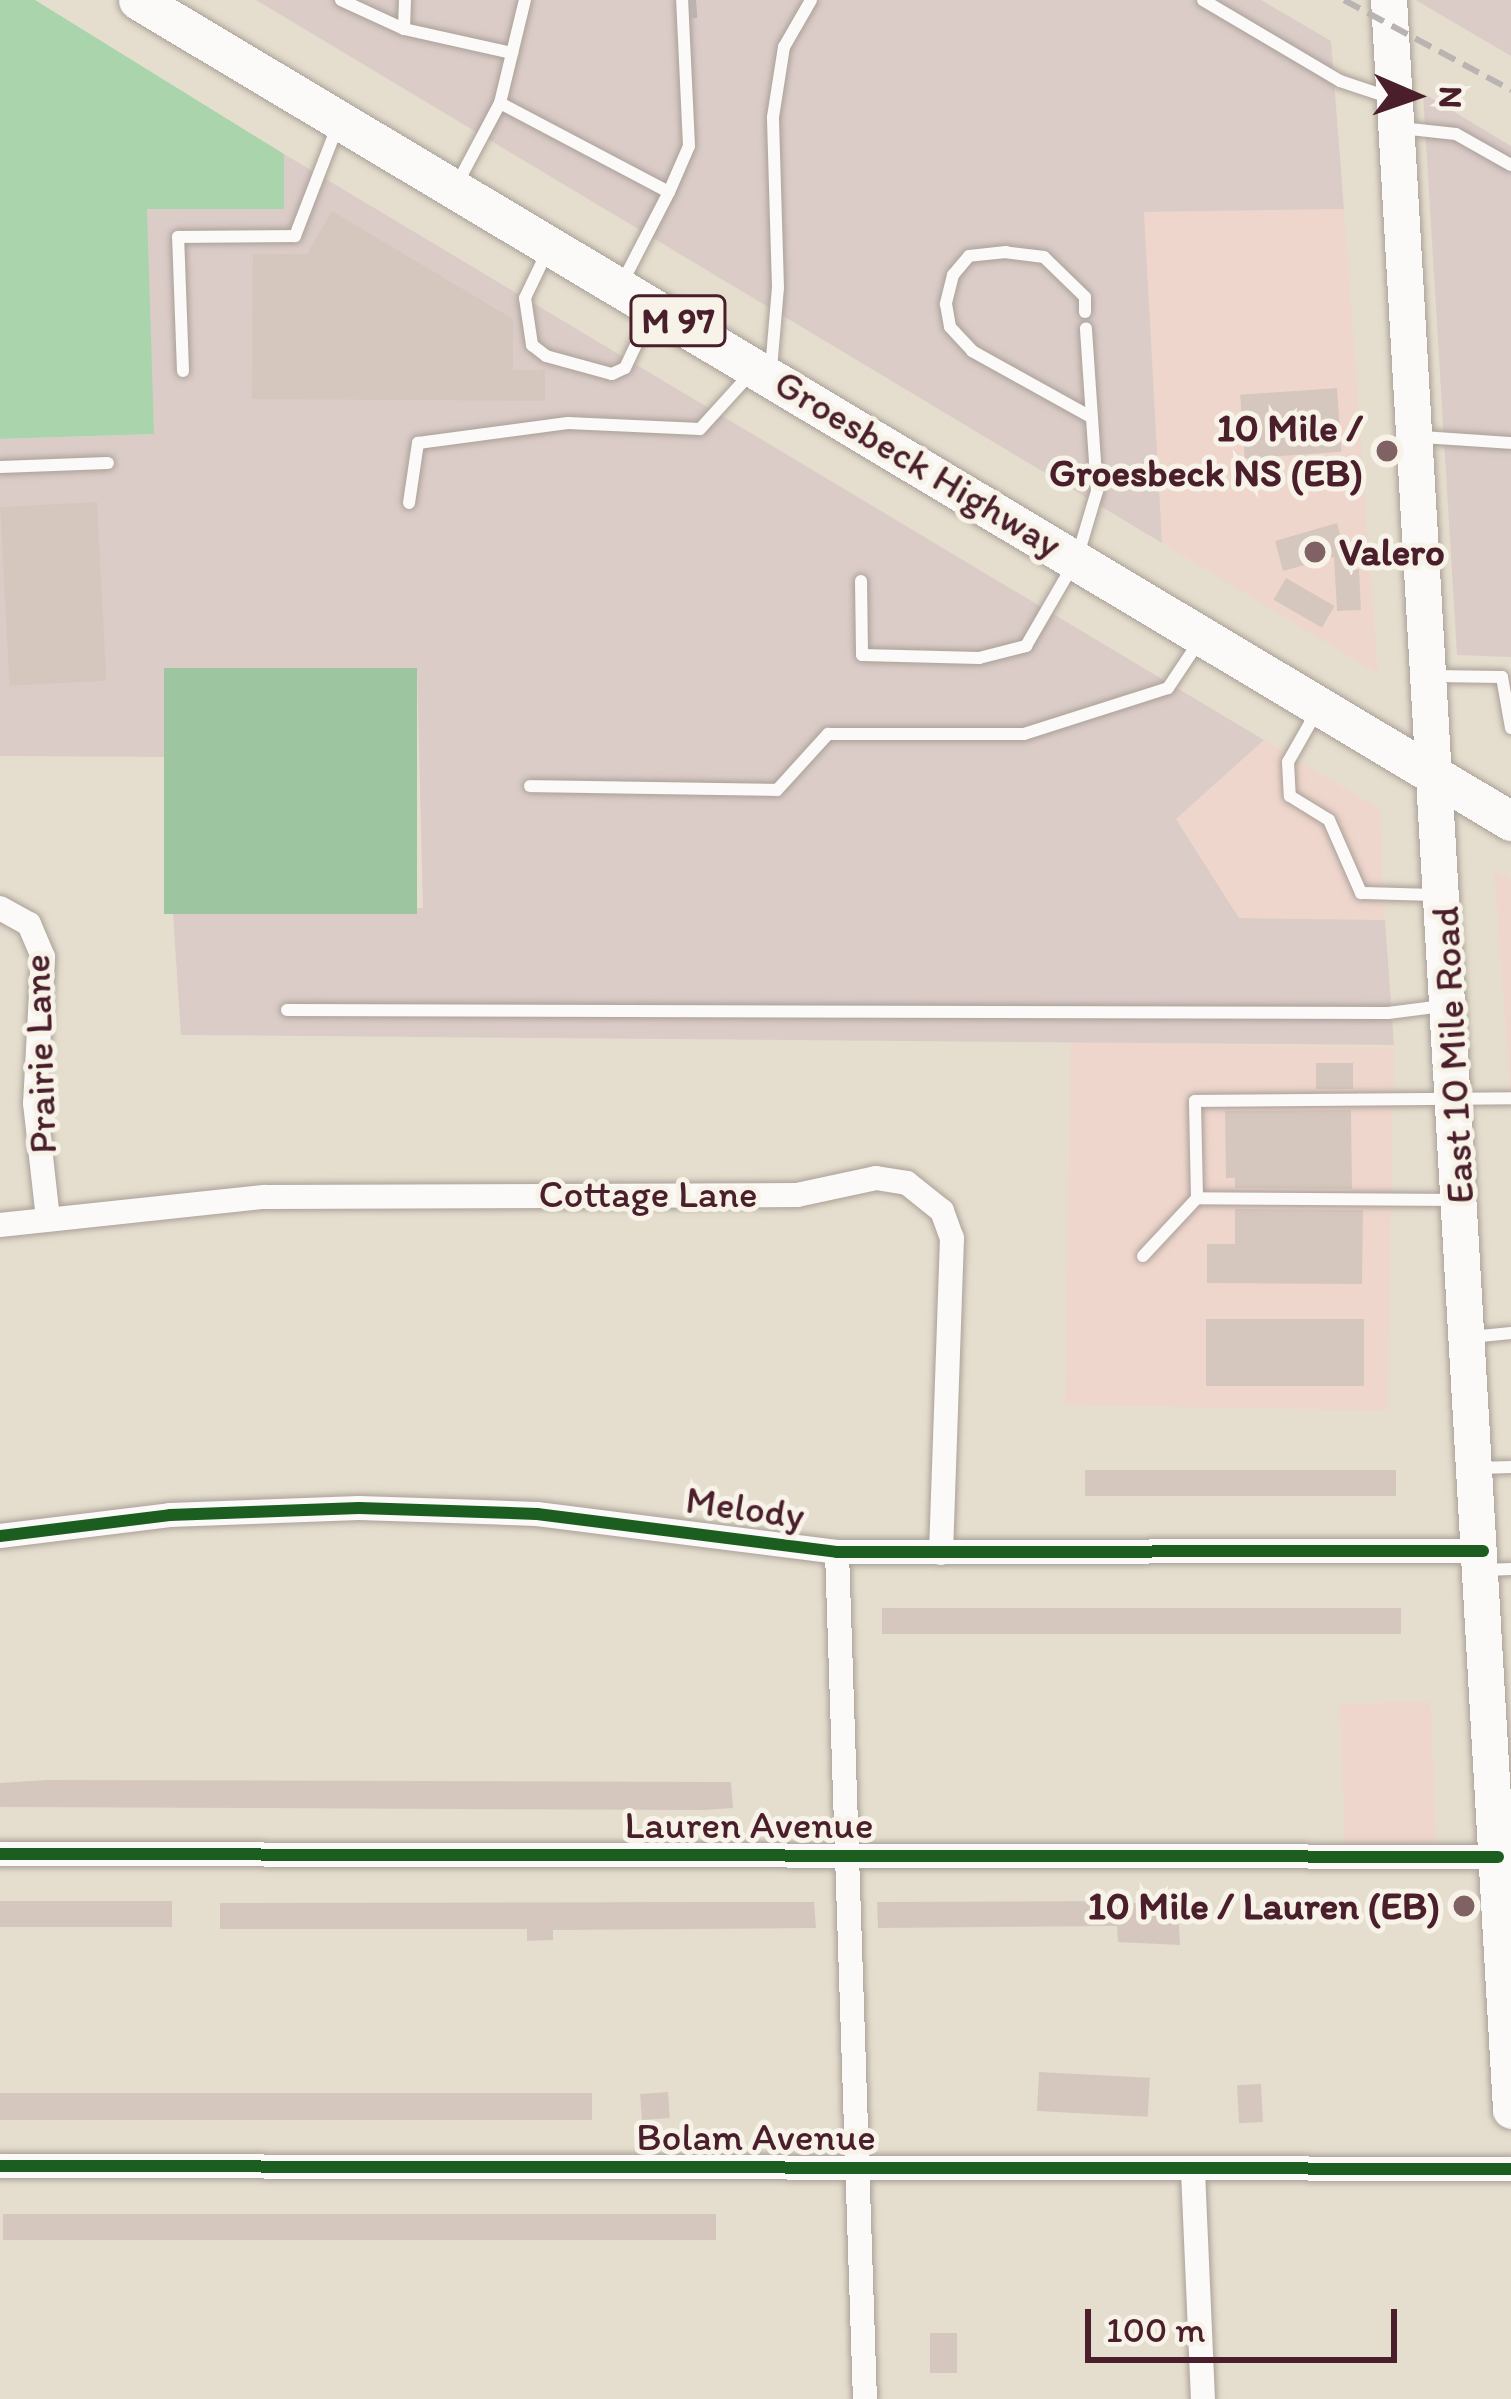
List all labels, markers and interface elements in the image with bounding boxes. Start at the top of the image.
north arrow [1355,36,1475,156]
text: N [1432,85,1471,109]
road number: M 97 [627,291,729,351]
street label: Groesbeck Highway [767,360,1069,568]
place label: 10 Mile / Groesbeck NS (EB) [1049,406,1363,497]
marker: 10 Mile / Groesbeck NS (EB) [1374,438,1400,464]
place label: Valero [1339,529,1445,575]
marker: Valero [1302,539,1328,565]
street label: East 10 Mile Road [1422,906,1484,1204]
street label: Prairie Lane [13,953,67,1155]
street label: Cottage Lane [538,1171,758,1217]
street label: Melody [683,1477,807,1539]
street label: Lauren Avenue [625,1802,873,1848]
place label: 10 Mile / Lauren (EB) [1088,1883,1440,1929]
marker: 10 Mile / Lauren (EB) [1451,1893,1477,1919]
street label: Bolam Avenue [637,2114,875,2160]
scale bar [1091,2285,1403,2359]
text: 100 m [1106,2308,1205,2351]

